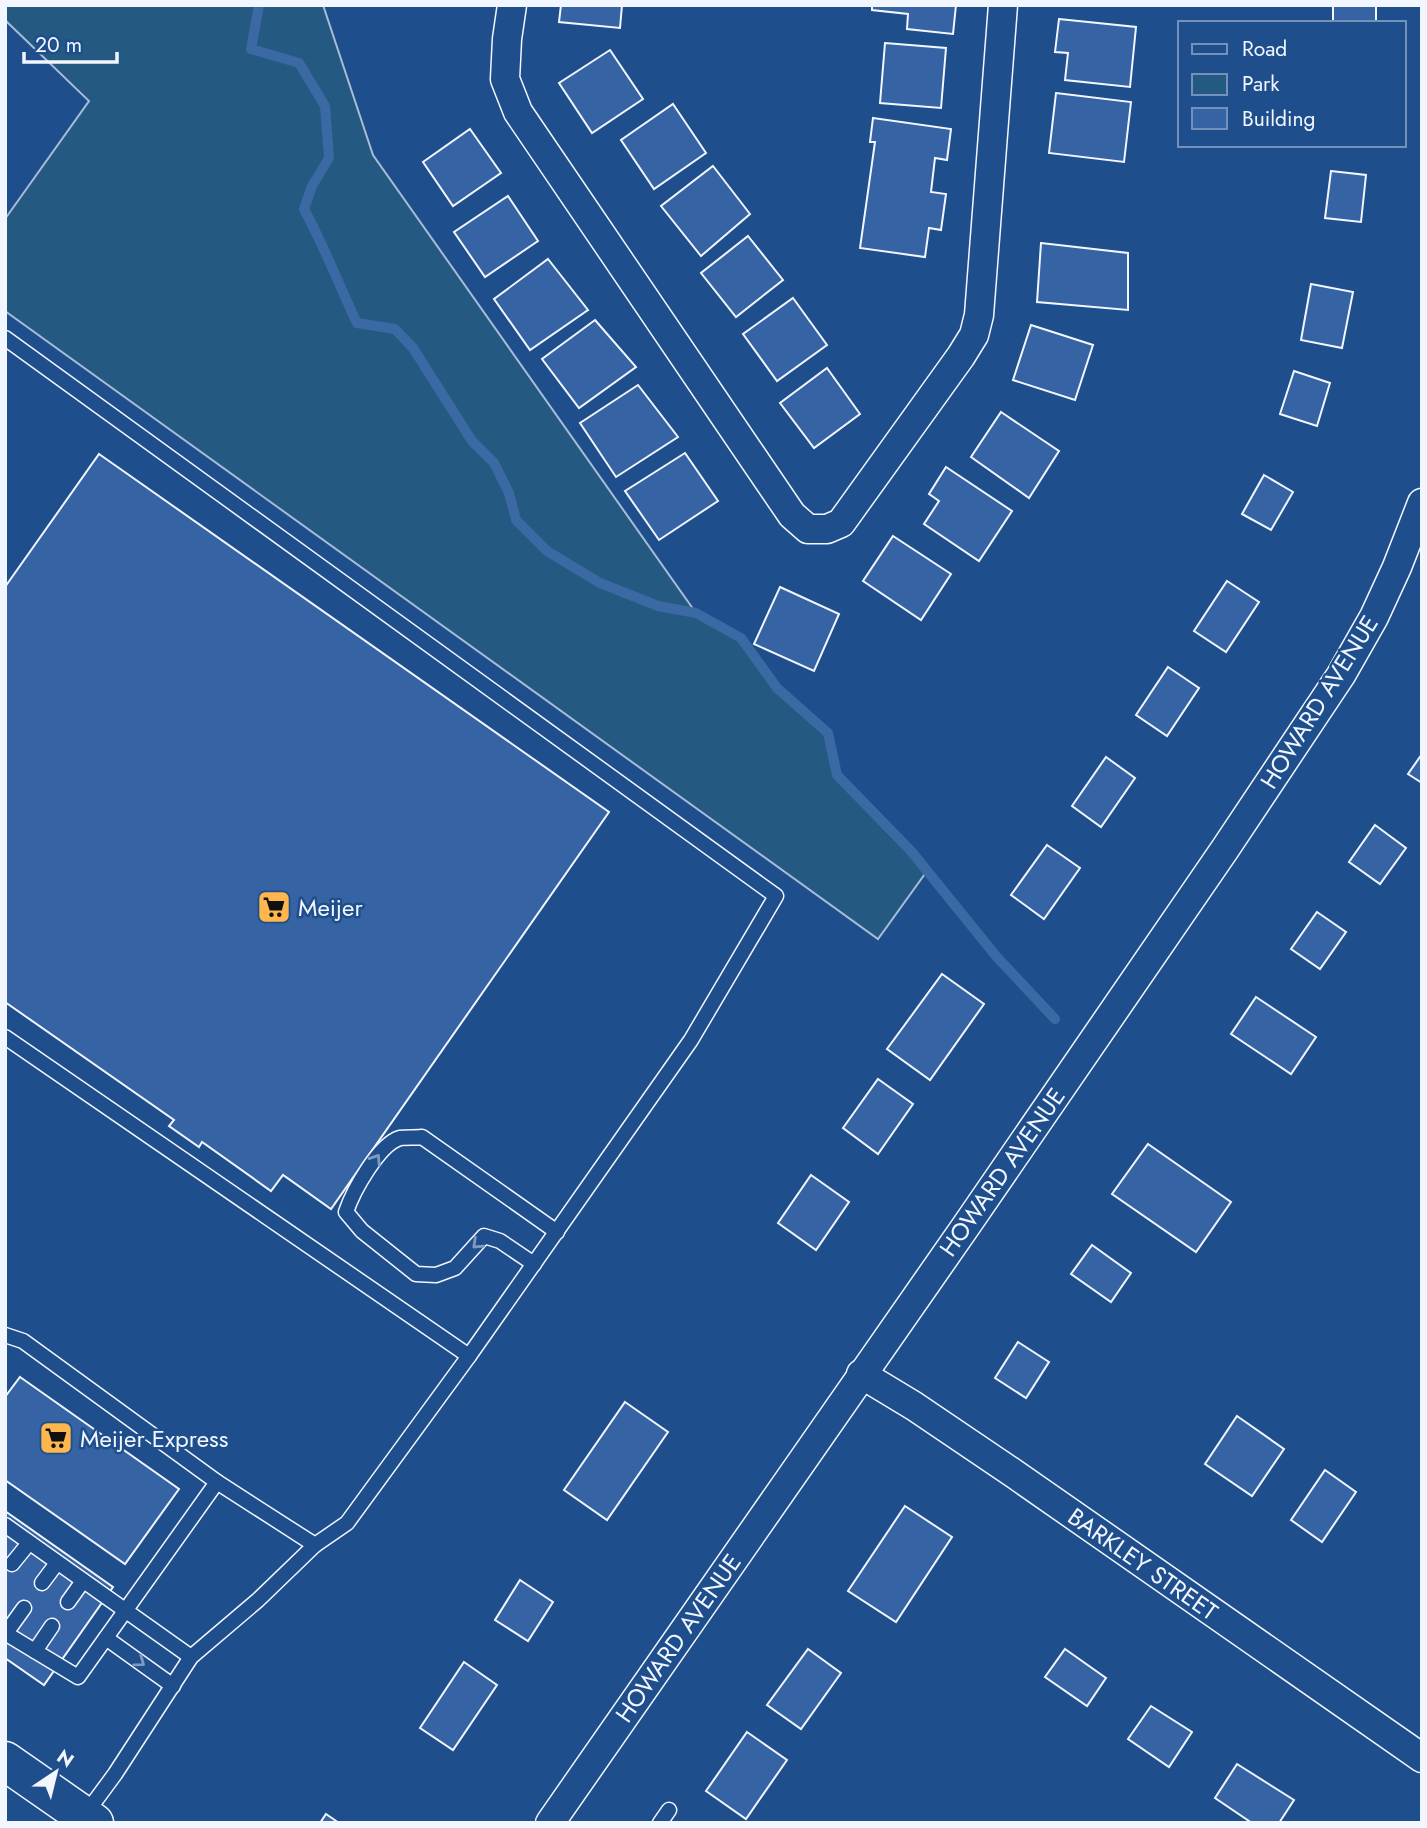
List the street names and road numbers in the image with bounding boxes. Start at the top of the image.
street label: HOWARD AVENUE [1251,608,1387,796]
street label: HOWARD AVENUE [931,1081,1073,1263]
street label: BARKLEY STREET [1061,1499,1225,1629]
street label: HOWARD AVENUE [607,1547,749,1729]

